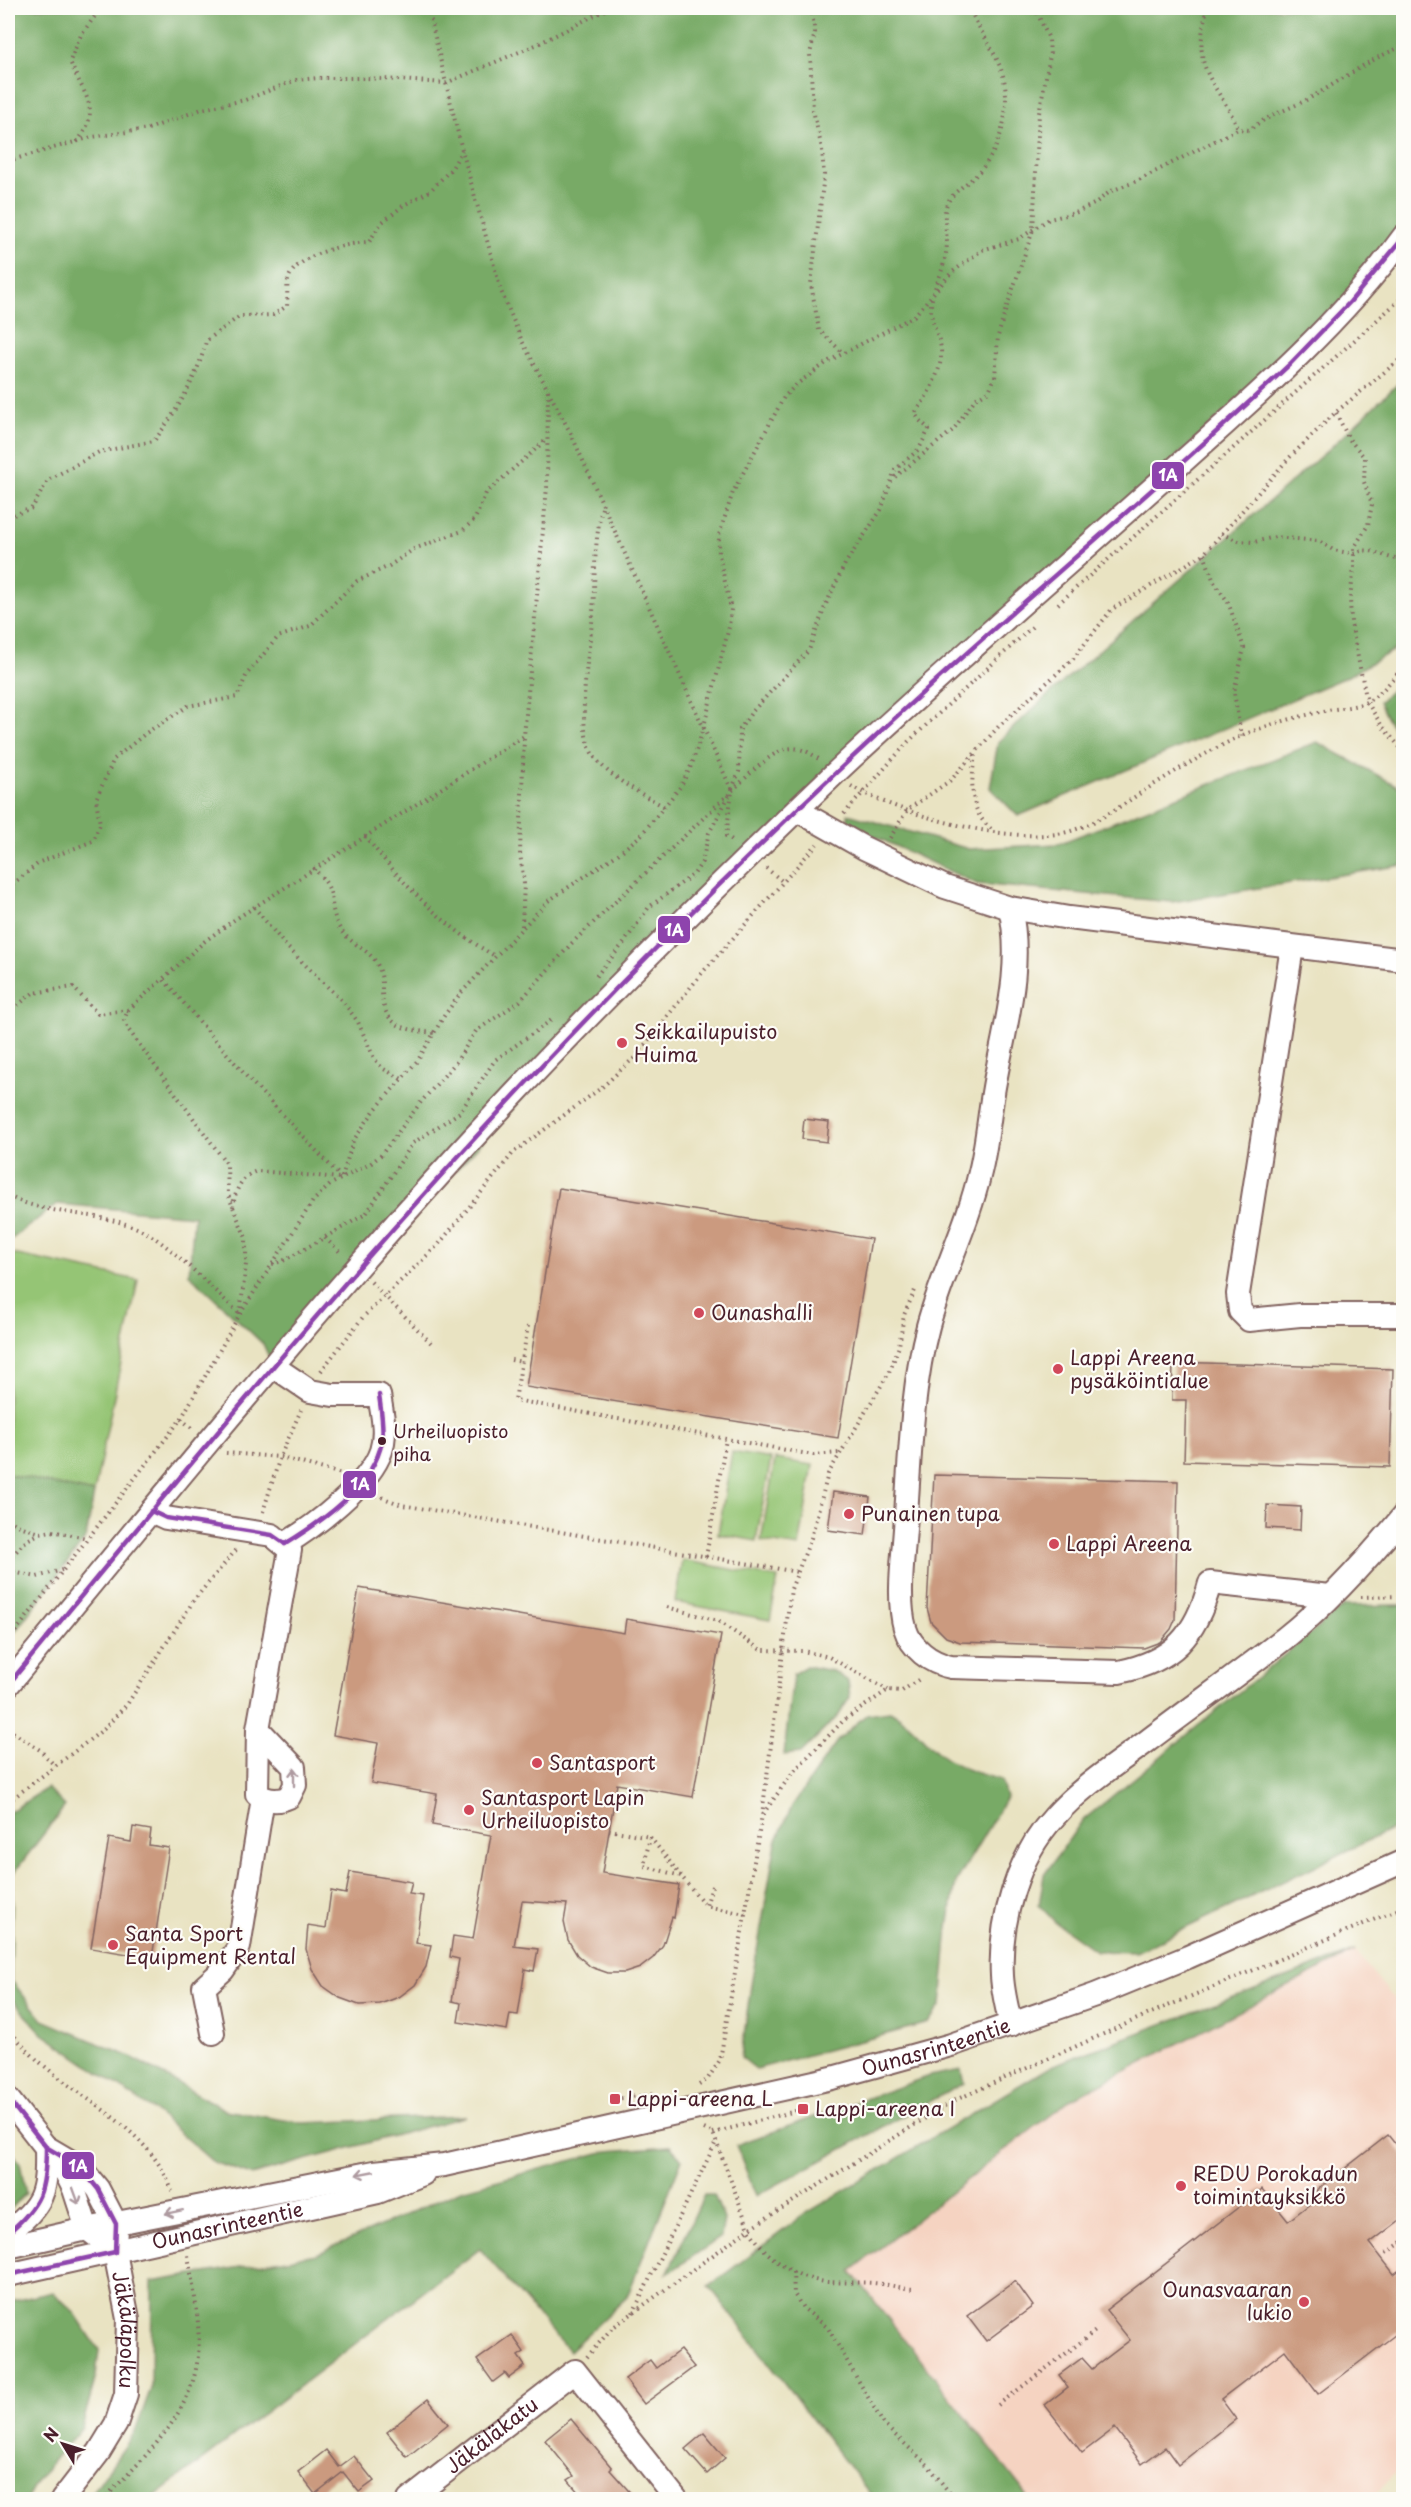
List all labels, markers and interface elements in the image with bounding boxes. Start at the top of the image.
line badge: 1A [1151,461,1185,490]
text: 1A [1158,462,1178,486]
line badge: 1A [657,915,691,944]
text: 1A [664,917,684,941]
place label: Seikkailupuisto Huima [634,1016,777,1069]
marker: Seikkailupuisto Huima [615,1036,629,1050]
place label: Ounashalli [711,1297,813,1327]
marker: Ounashalli [692,1306,706,1320]
place label: Lappi Areena pysäköintialue [1070,1342,1209,1395]
marker: Lappi Areena pysäköintialue [1051,1362,1065,1376]
place label: Urheiluopisto piha [393,1417,508,1467]
marker: Urheiluopisto piha [376,1435,388,1447]
line badge: 1A [342,1470,377,1499]
text: 1A [350,1471,370,1495]
place label: Punainen tupa [861,1498,1001,1528]
marker: Punainen tupa [842,1507,856,1521]
place label: Lappi Areena [1066,1528,1192,1558]
marker: Lappi Areena [1047,1537,1061,1551]
place label: Santasport [549,1747,656,1777]
marker: Santasport [530,1756,544,1770]
one-way arrow [288,1768,300,1787]
place label: Santasport Lapin Urheiluopisto [481,1782,645,1835]
marker: Santasport Lapin Urheiluopisto [462,1803,476,1817]
place label: Santa Sport Equipment Rental [125,1918,296,1971]
marker: Santa Sport Equipment Rental [106,1938,120,1952]
street label: Ounasrinteentie [858,2010,1014,2083]
place label: Lappi-areena L [627,2083,773,2113]
marker: Lappi-areena L [608,2092,622,2106]
place label: Lappi-areena I [815,2093,955,2123]
marker: Lappi-areena I [796,2102,810,2116]
line badge: 1A [61,2151,95,2180]
text: 1A [68,2153,88,2177]
place label: REDU Porokadun toimintayksikkö [1193,2158,1358,2211]
one-way arrow [356,2168,375,2179]
marker: REDU Porokadun toimintayksikkö [1174,2179,1188,2193]
one-way arrow [72,2186,83,2205]
street label: Ounasrinteentie [149,2193,306,2256]
one-way arrow [164,2207,184,2218]
street label: Jäkäläpolku [105,2268,144,2389]
place label: Ounasvaaran lukio [1162,2274,1292,2327]
marker: Ounasvaaran lukio [1297,2295,1311,2309]
street label: Jäkäläkatu [439,2389,544,2480]
north arrow [33,2414,93,2474]
text: N [37,2422,64,2447]

